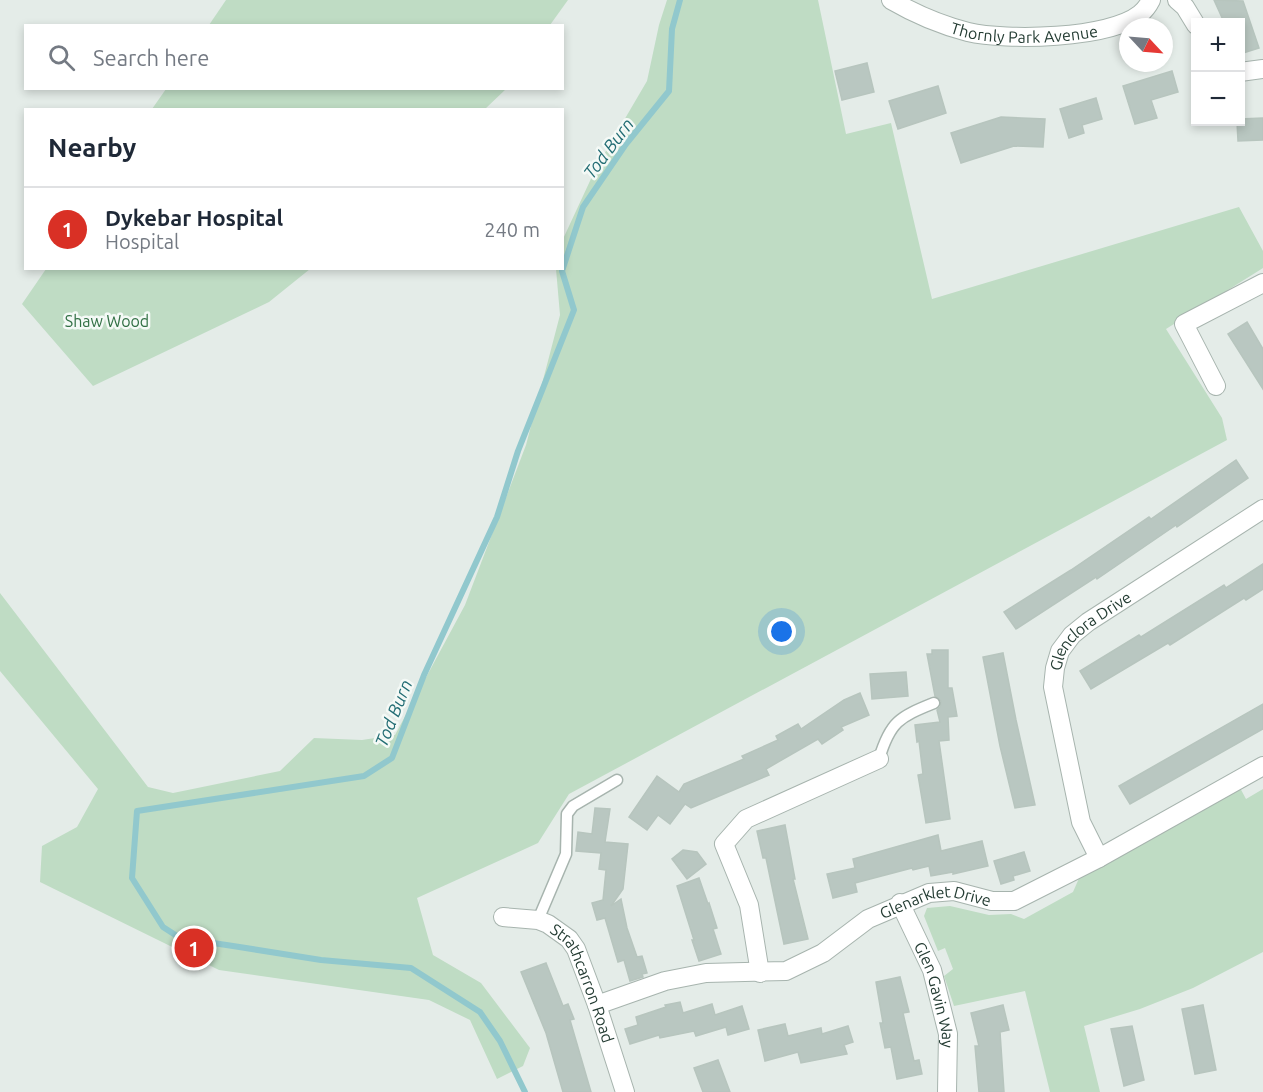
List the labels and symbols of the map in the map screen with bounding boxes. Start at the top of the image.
north arrow [1119,18,1173,72]
street label: Thornly Park Avenue [949,19,1099,46]
water label: Tod Burn [579,114,637,182]
park label: Shaw Wood [65,312,149,330]
street label: Glenclora Drive [1046,588,1134,673]
your location [767,617,796,646]
water label: Tod Burn [371,677,415,749]
street label: Glenarklet Drive [877,882,993,922]
street label: Strathcarron Road [547,920,617,1045]
pin: 1 [174,926,214,970]
street label: Glen Gavin Way [911,939,957,1048]

